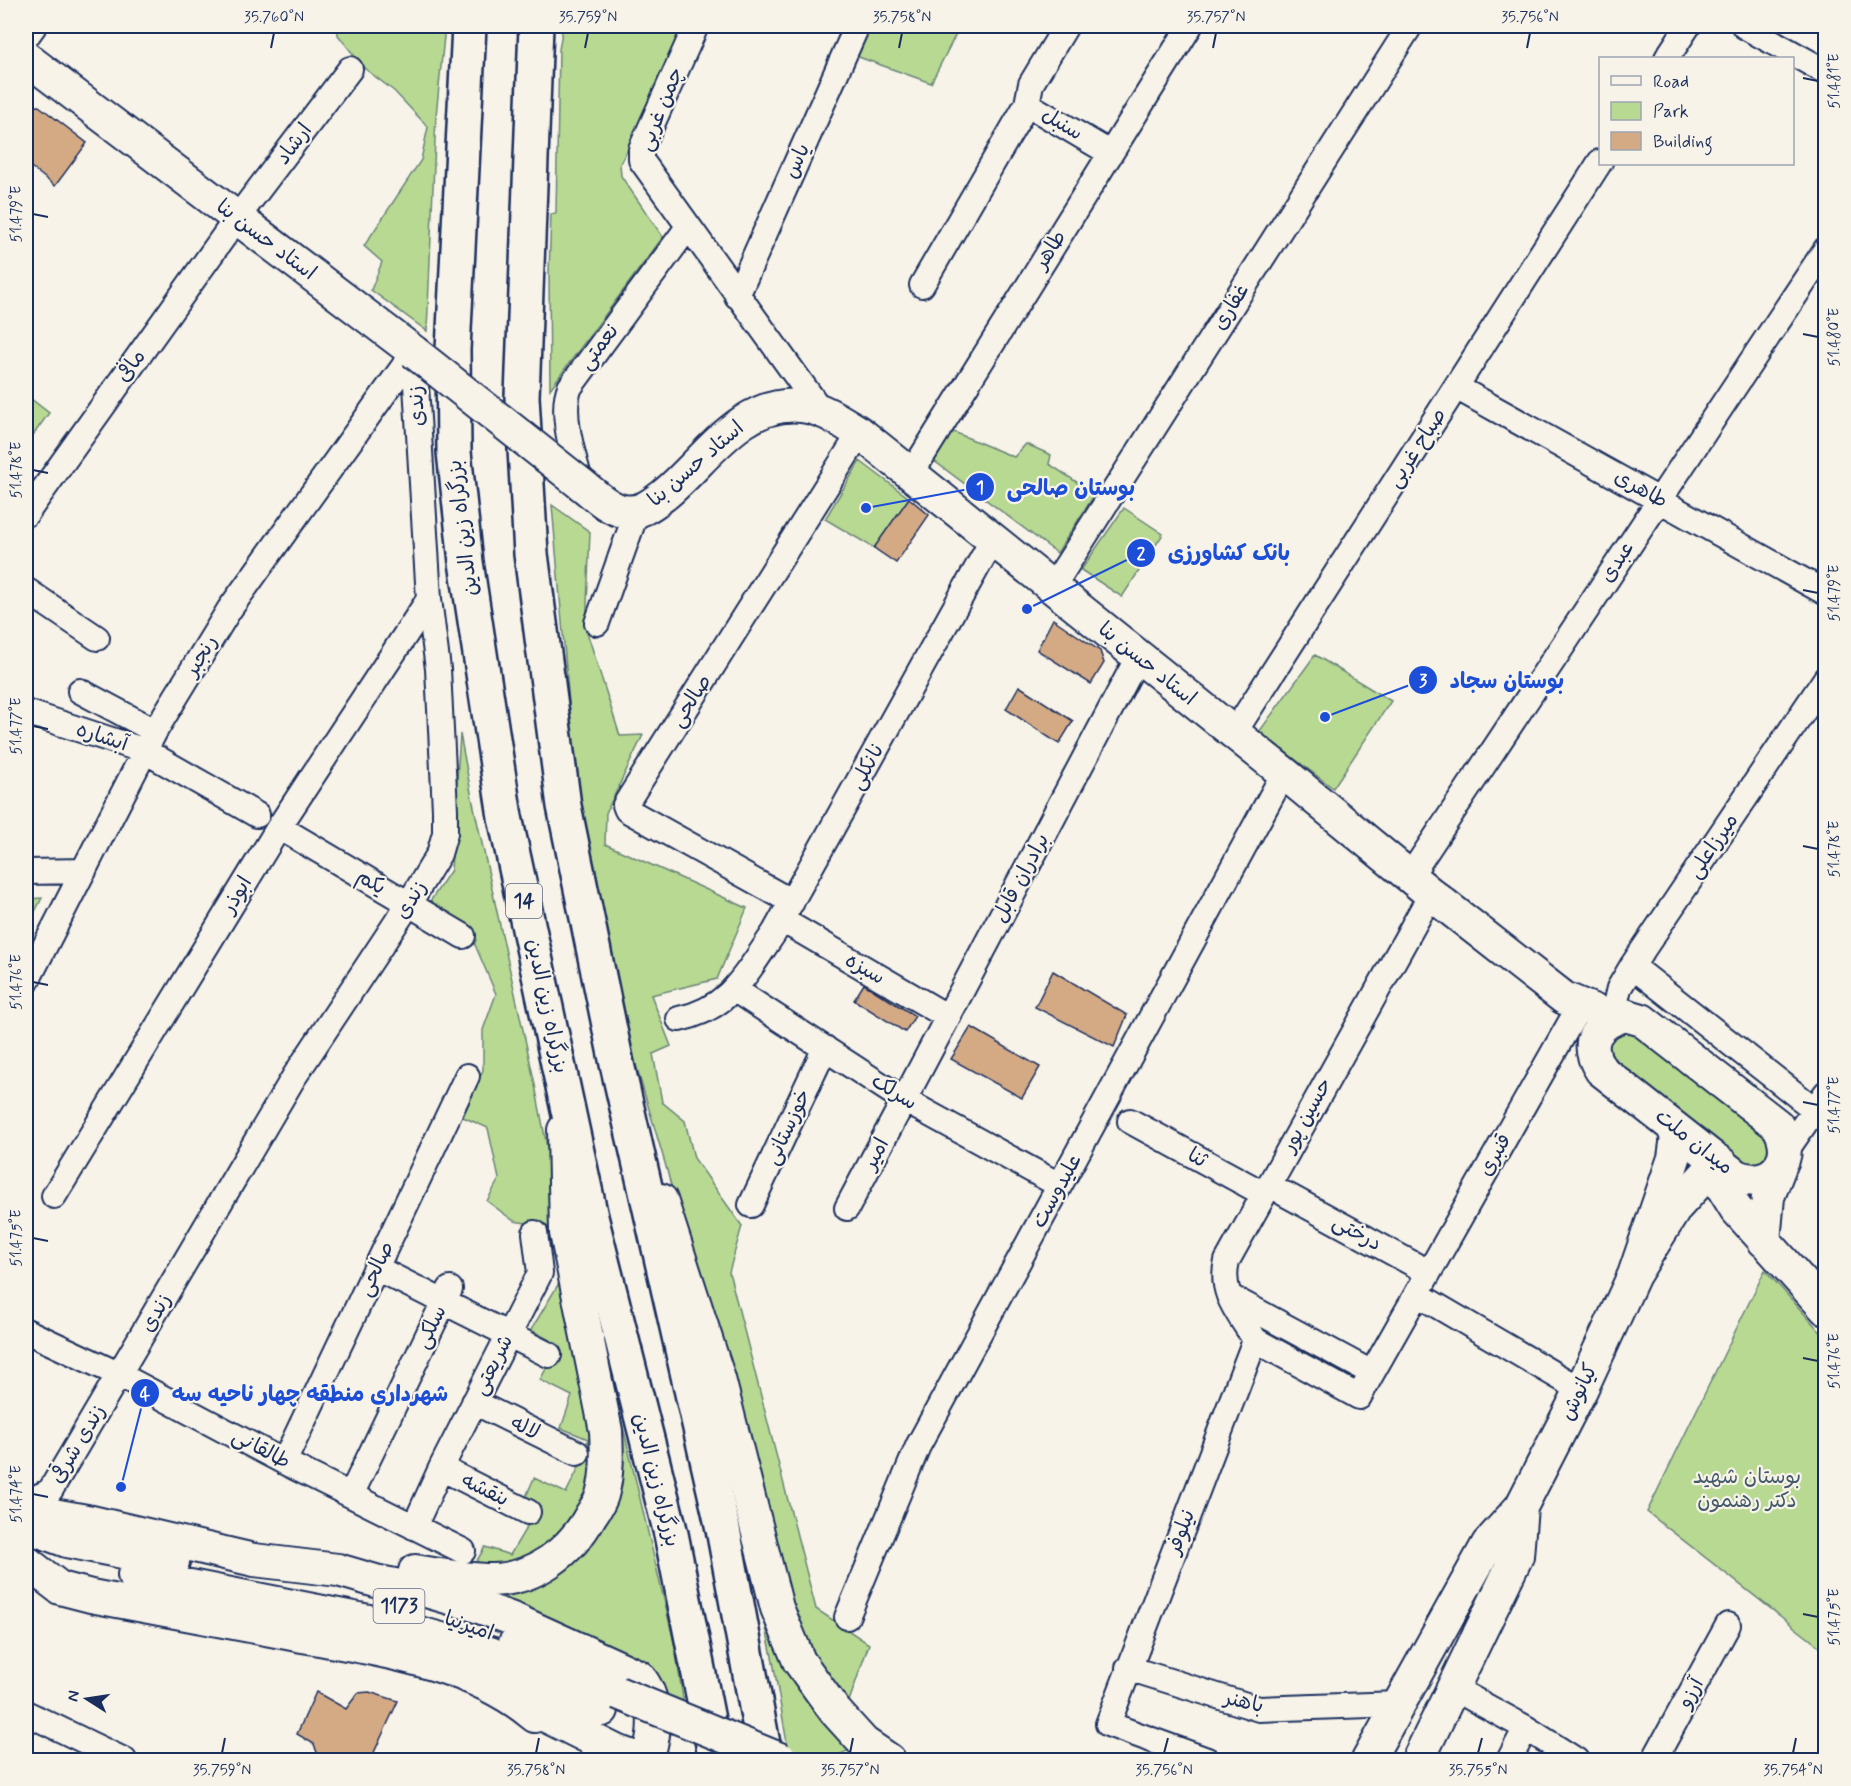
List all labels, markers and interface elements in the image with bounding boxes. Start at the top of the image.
text: 35.760°N [244,8,304,28]
text: 35.759°N [559,8,617,28]
text: 35.758°N [873,8,931,28]
text: 35.757°N [1187,8,1245,28]
text: 35.756°N [1501,8,1559,28]
text: 51.481°E [1825,53,1845,109]
legend [1599,57,1794,165]
street label: چمن غربی [631,63,691,155]
text: Road [1653,70,1689,94]
text: Park [1653,100,1689,124]
street label: سنبل [1036,101,1088,147]
street label: ارشاد [269,117,319,171]
text: Building [1653,130,1713,156]
street label: یاس [777,139,817,183]
text: 51.479°E [7,185,27,242]
street label: استاد حسن بنا [210,193,322,287]
street label: طاهر [1026,225,1073,277]
street label: غفاری [1206,278,1256,336]
text: 51.480°E [1825,307,1845,366]
street label: نعمتی [572,318,626,376]
street label: مافی [109,343,152,388]
street label: زندی [402,385,432,427]
street label: صباح غربی [1381,403,1453,493]
street label: استاد حسن بنا [642,414,750,514]
text: 51.478°E [7,441,27,499]
street label: بزرگراه زین الدین [441,458,485,598]
street label: طاهری [1609,463,1673,515]
callout: بوستان صالحی [965,467,1147,507]
text: بوستان صالحی [1007,475,1135,503]
text: 1 [976,476,984,500]
callout: بانک کشاورزی [1126,533,1302,573]
street label: عبدی [1593,536,1641,588]
text: بانک کشاورزی [1168,540,1290,568]
text: 2 [1137,542,1146,566]
text: 51.479°E [1825,564,1845,621]
street label: استاد حسن بنا [1092,616,1202,712]
street label: رنجبر [177,630,224,684]
callout: بوستان سجاد [1408,660,1576,700]
text: بوستان سجاد [1450,668,1564,696]
street label: صالحی [664,669,718,733]
text: 3 [1419,669,1428,693]
text: 51.477°E [7,697,27,755]
street label: آبشاره [72,715,132,759]
street label: نانکلی [843,739,891,795]
street label: میرزاعلی [1681,808,1745,884]
text: 51.478°E [1825,820,1845,878]
street label: برادران قابل [986,828,1056,928]
street label: یکم [351,862,391,903]
street label: ابوذر [214,871,259,921]
street label: زندی [388,875,434,925]
road number: 14 [506,884,542,918]
street label: بزرگراه زین الدین [519,936,575,1076]
street label: سبزه [840,946,890,992]
text: 51.476°E [7,954,27,1010]
street label: سرلک [866,1067,922,1117]
street label: حسین پور [1274,1073,1339,1159]
text: 51.477°E [1825,1076,1845,1134]
street label: خوزستانی [758,1084,818,1170]
street label: میدان ملت [1649,1103,1739,1181]
street label: قنبری [1472,1128,1518,1182]
street label: امیر [855,1133,896,1177]
street label: ثنا [1182,1141,1212,1175]
street label: علیدوست [1025,1149,1089,1233]
street label: درختی [1327,1208,1387,1258]
text: 51.475°E [7,1209,27,1267]
street label: صالحی [351,1237,401,1301]
street label: زندی [134,1288,178,1338]
street label: سلکی [409,1301,453,1353]
street label: شریعتی [466,1330,520,1400]
text: 51.476°E [1825,1333,1845,1389]
street label: کیانوش [1553,1359,1605,1425]
callout: شهرداری منطقه چهار ناحیه سه [130,1373,460,1413]
text: شهرداری منطقه چهار ناحیه سه [172,1381,448,1409]
text: 4 [140,1383,151,1407]
street label: زندی شرقی [43,1399,113,1489]
street label: لاله [506,1409,544,1447]
street label: بزرگراه زین الدین [626,1410,686,1550]
street label: طالقانی [227,1422,295,1476]
park label: بوستان شهید دکتر رهنمون [1693,1463,1801,1515]
text: 51.474°E [7,1465,27,1523]
street label: بنقشه [456,1466,514,1514]
street label: نیلوفر [1159,1506,1202,1560]
text: 51.475°E [1825,1588,1845,1646]
road number: 1173 [374,1589,424,1623]
street label: امیرنیا [440,1605,498,1647]
north arrow [57,1669,117,1729]
street label: آرزو [1670,1672,1711,1715]
street label: باهنر [1220,1683,1266,1720]
text: N [62,1689,85,1704]
text: 35.759°N [193,1761,251,1781]
text: 35.758°N [507,1761,565,1781]
text: 35.757°N [821,1761,879,1781]
text: 35.756°N [1135,1761,1193,1781]
text: 35.755°N [1449,1761,1507,1781]
text: 35.754°N [1763,1761,1823,1781]

